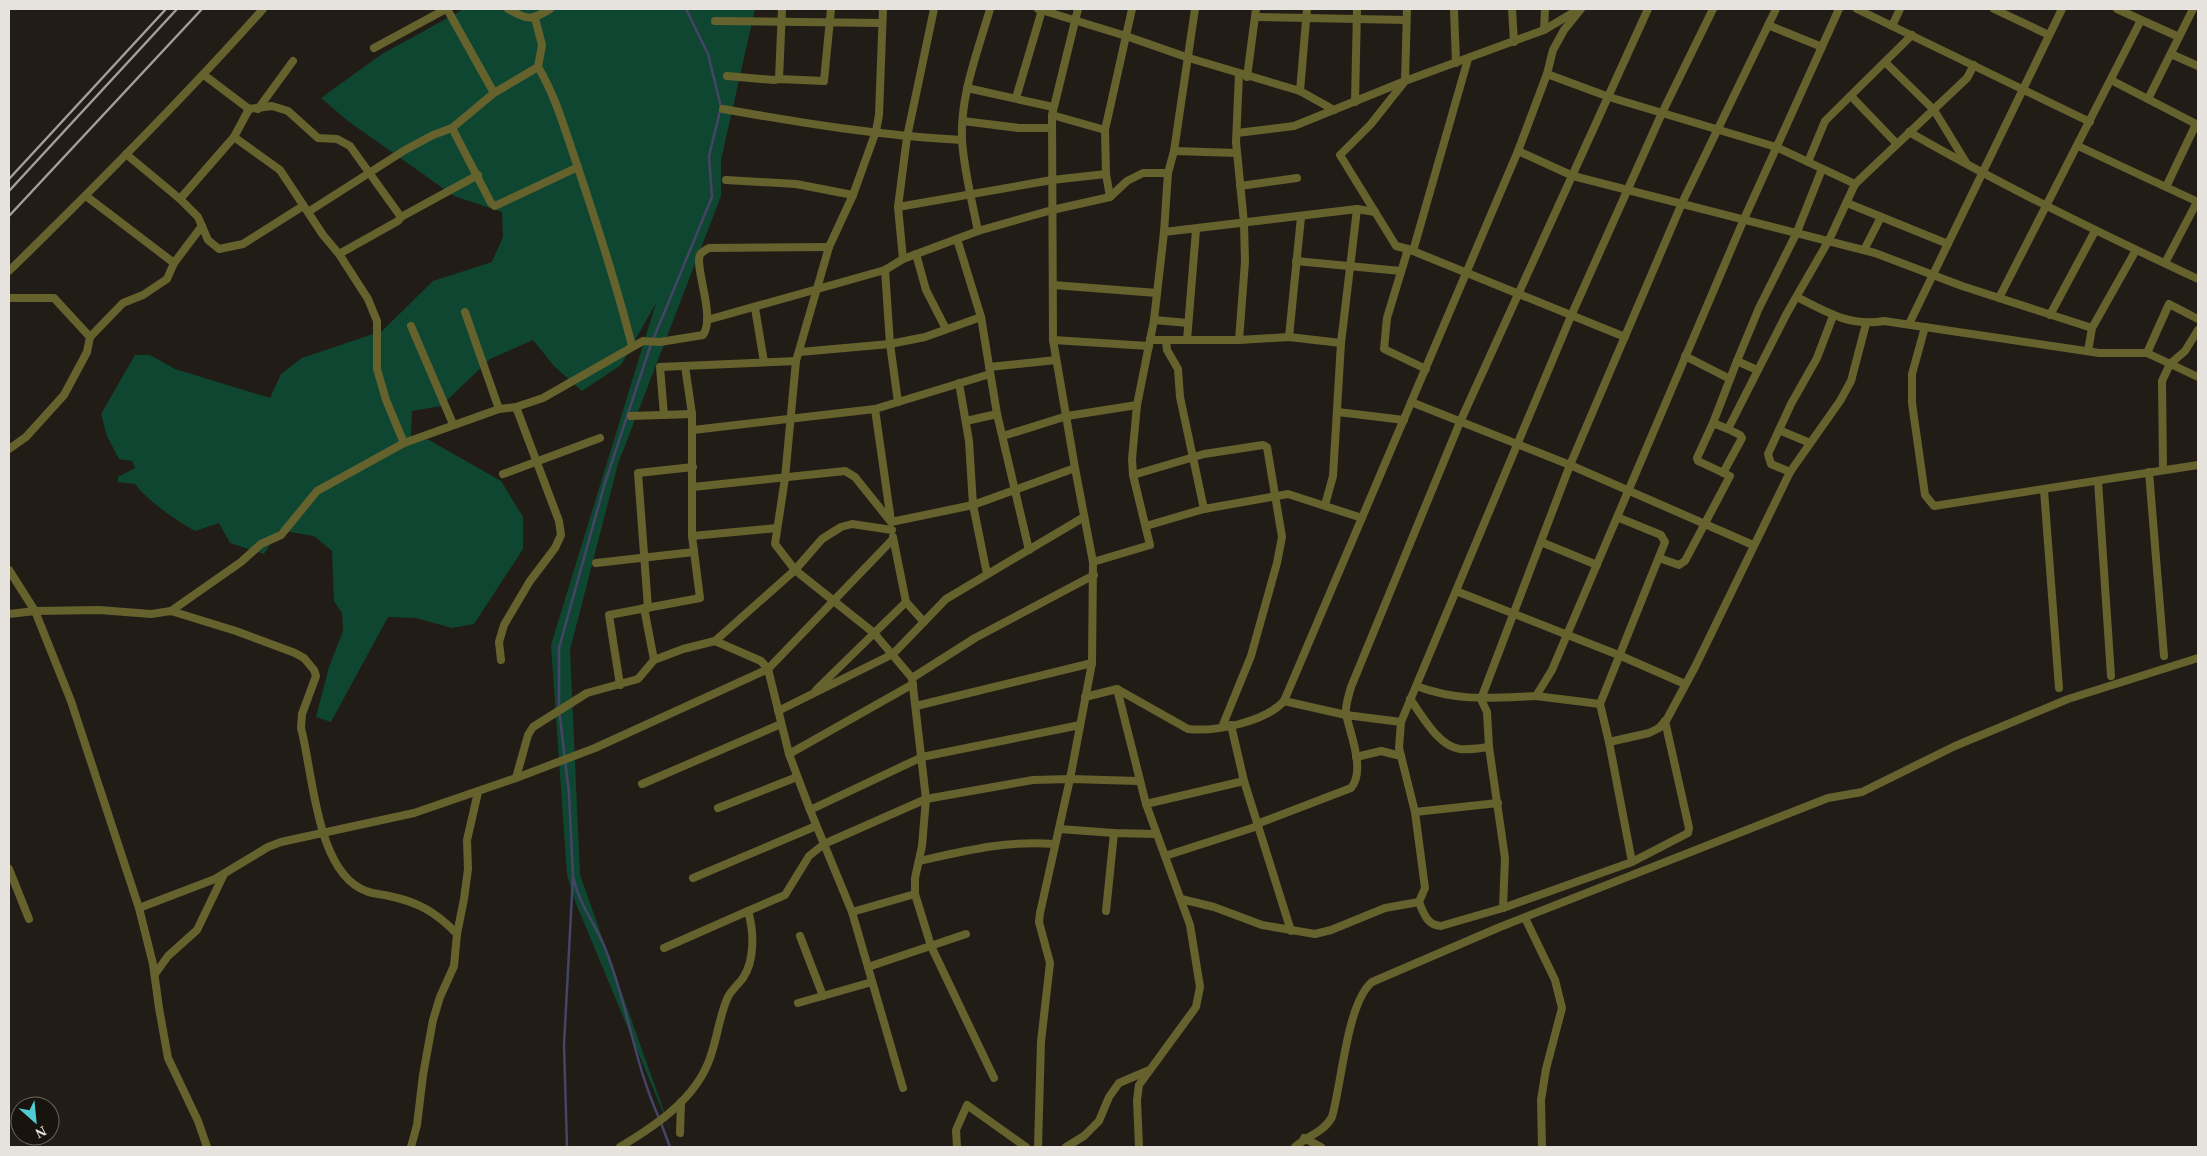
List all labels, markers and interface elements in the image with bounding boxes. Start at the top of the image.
north arrow [10,1096,60,1146]
text: N [33,1123,49,1141]

